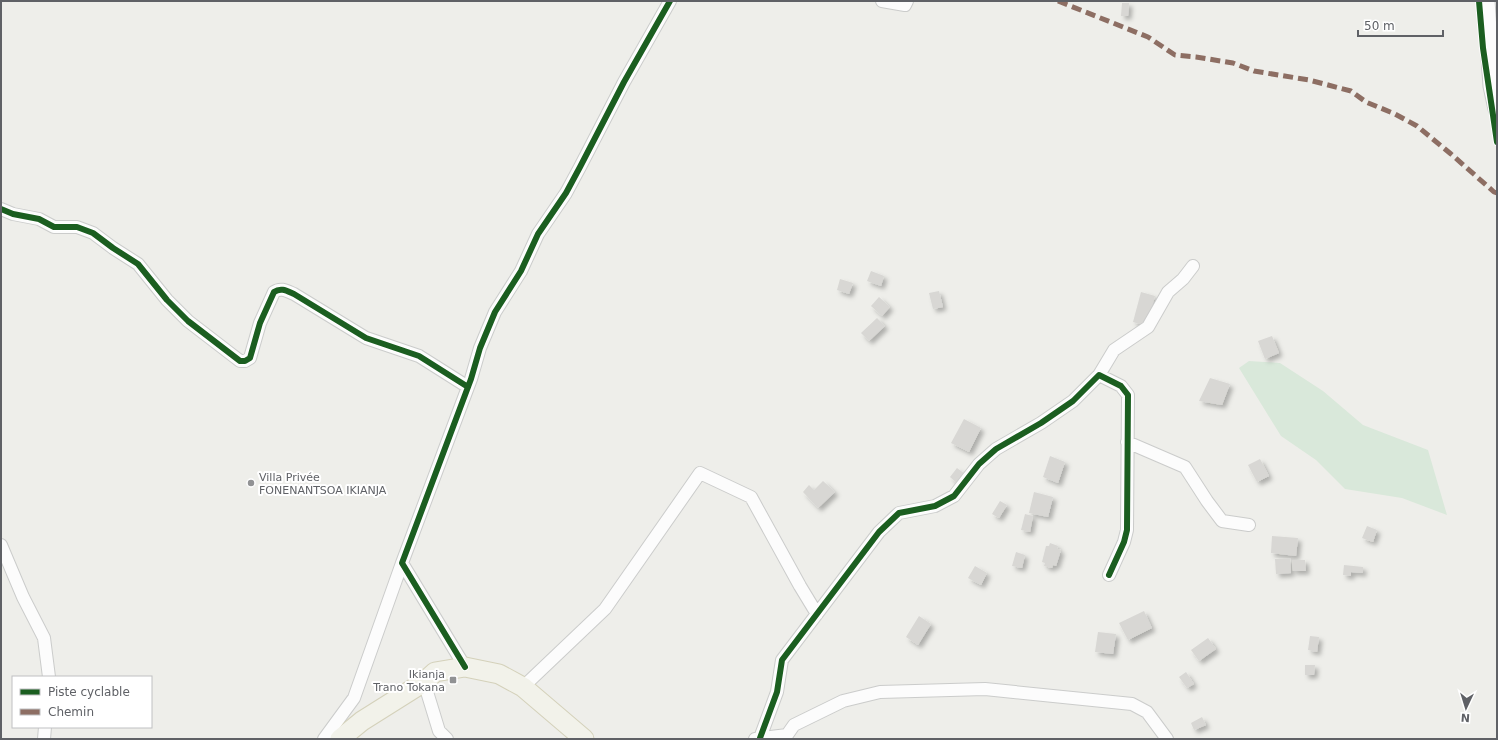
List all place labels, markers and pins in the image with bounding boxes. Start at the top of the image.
place label: Villa Privée FONENANTSOA IKIANJA [259,471,387,497]
marker: Villa Privée FONENANTSOA IKIANJA [246,478,256,488]
place label: Ikianja Trano Tokana [372,668,445,694]
marker: Ikianja Trano Tokana [448,675,458,685]

